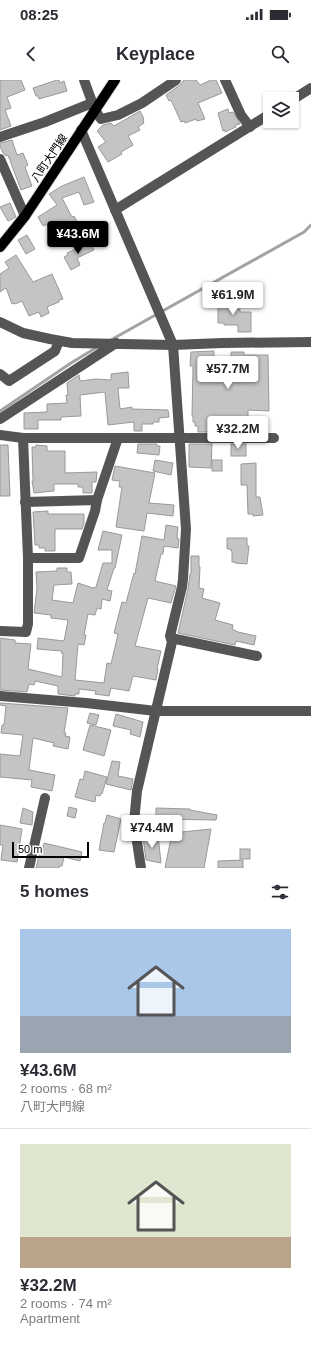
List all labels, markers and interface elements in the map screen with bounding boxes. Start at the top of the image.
text: 08:25 [20,6,58,23]
icon: back [20,43,42,65]
icon: search [269,43,291,65]
text: Keyplace [116,44,195,64]
map controls [263,92,299,128]
button: layers [263,92,299,128]
street label: 八町大門線 [29,132,69,184]
pin: ¥43.6M [45,221,111,255]
text: ¥43.6M [56,226,100,241]
pin: ¥61.9M [200,282,266,316]
text: ¥61.9M [211,287,255,302]
pin: ¥57.7M [195,356,261,390]
text: ¥57.7M [206,361,250,376]
pin: ¥32.2M [205,416,271,450]
text: ¥32.2M [216,421,260,436]
pin: ¥74.4M [119,815,185,849]
text: ¥74.4M [130,820,174,835]
scale bar [12,840,89,859]
text: 50 m [18,843,42,855]
icon: filters [269,881,291,903]
text: 5 homes [20,882,89,901]
icon: home [120,955,192,1027]
text: ¥43.6M [20,1061,77,1080]
text: 2 rooms · 68 m² [20,1081,112,1096]
text: 八町大門線 [20,1099,85,1114]
icon: home [120,1170,192,1242]
text: ¥32.2M [20,1276,77,1295]
text: 2 rooms · 74 m² [20,1296,112,1311]
text: Apartment [20,1311,80,1326]

